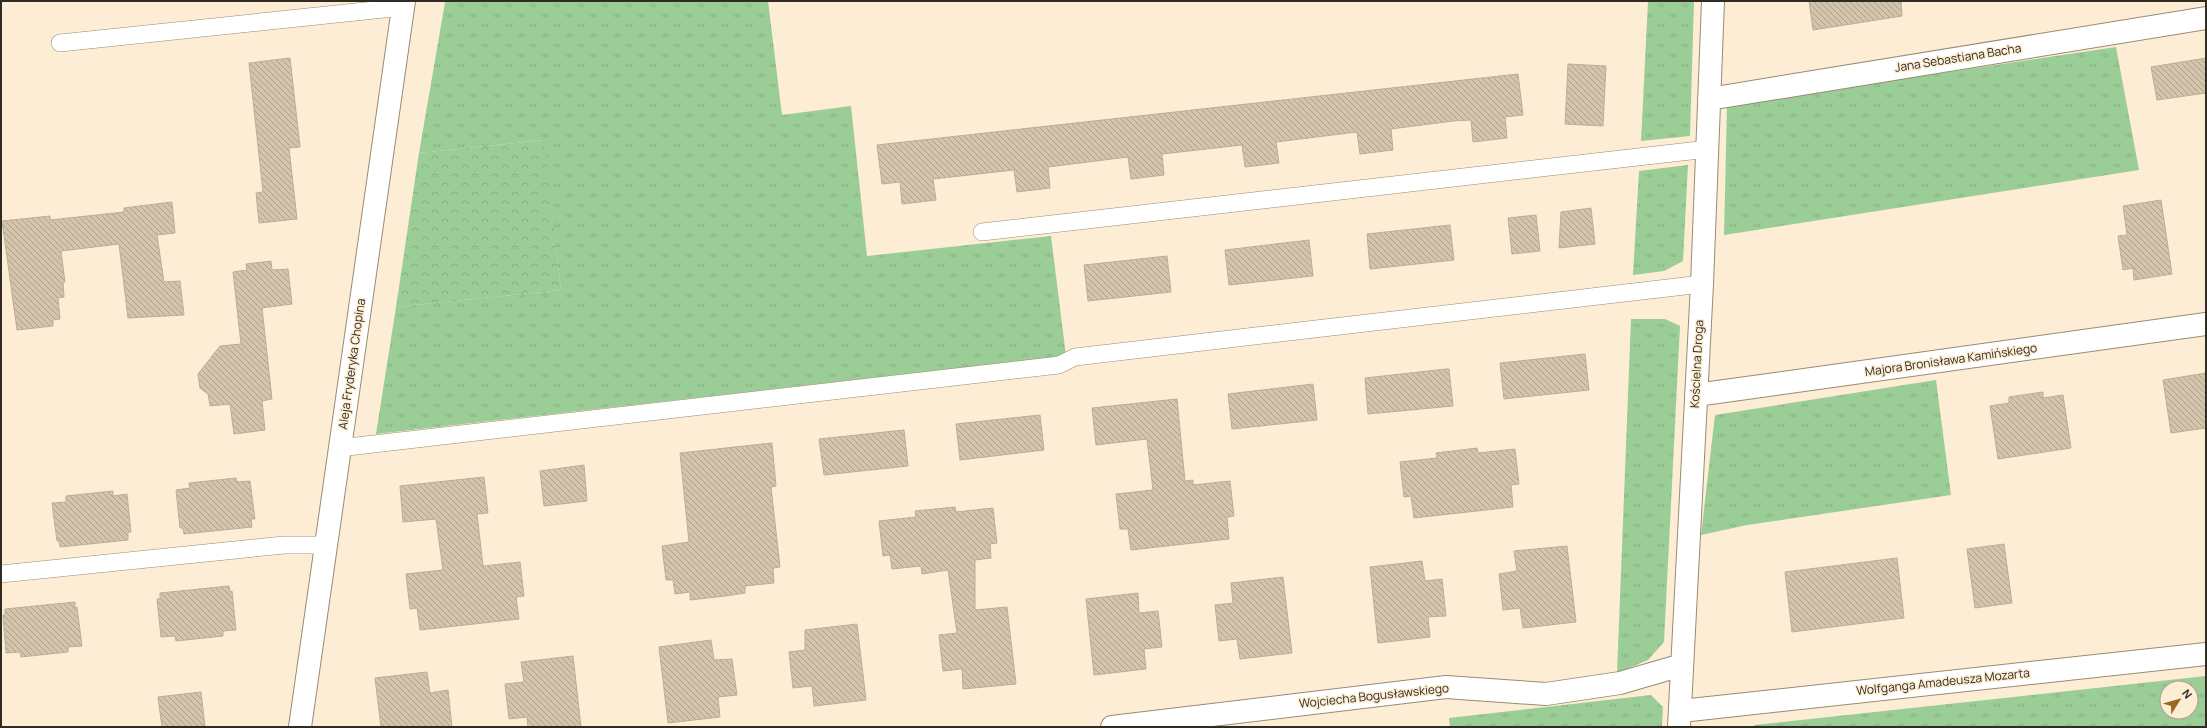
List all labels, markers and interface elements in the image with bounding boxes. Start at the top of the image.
street label: Jana Sebastiana Bacha [1893,39,2022,76]
street label: Aleja Fryderyka Chopina [334,297,369,431]
street label: Kościelna Droga [1686,319,1707,409]
street label: Majora Bronisława Kamińskiego [1864,339,2038,380]
street label: Wolfganga Amadeusza Mozarta [1855,664,2030,699]
street label: Wojciecha Bogusławskiego [1298,679,1450,712]
north arrow [2159,680,2199,720]
text: N [2179,686,2196,701]

